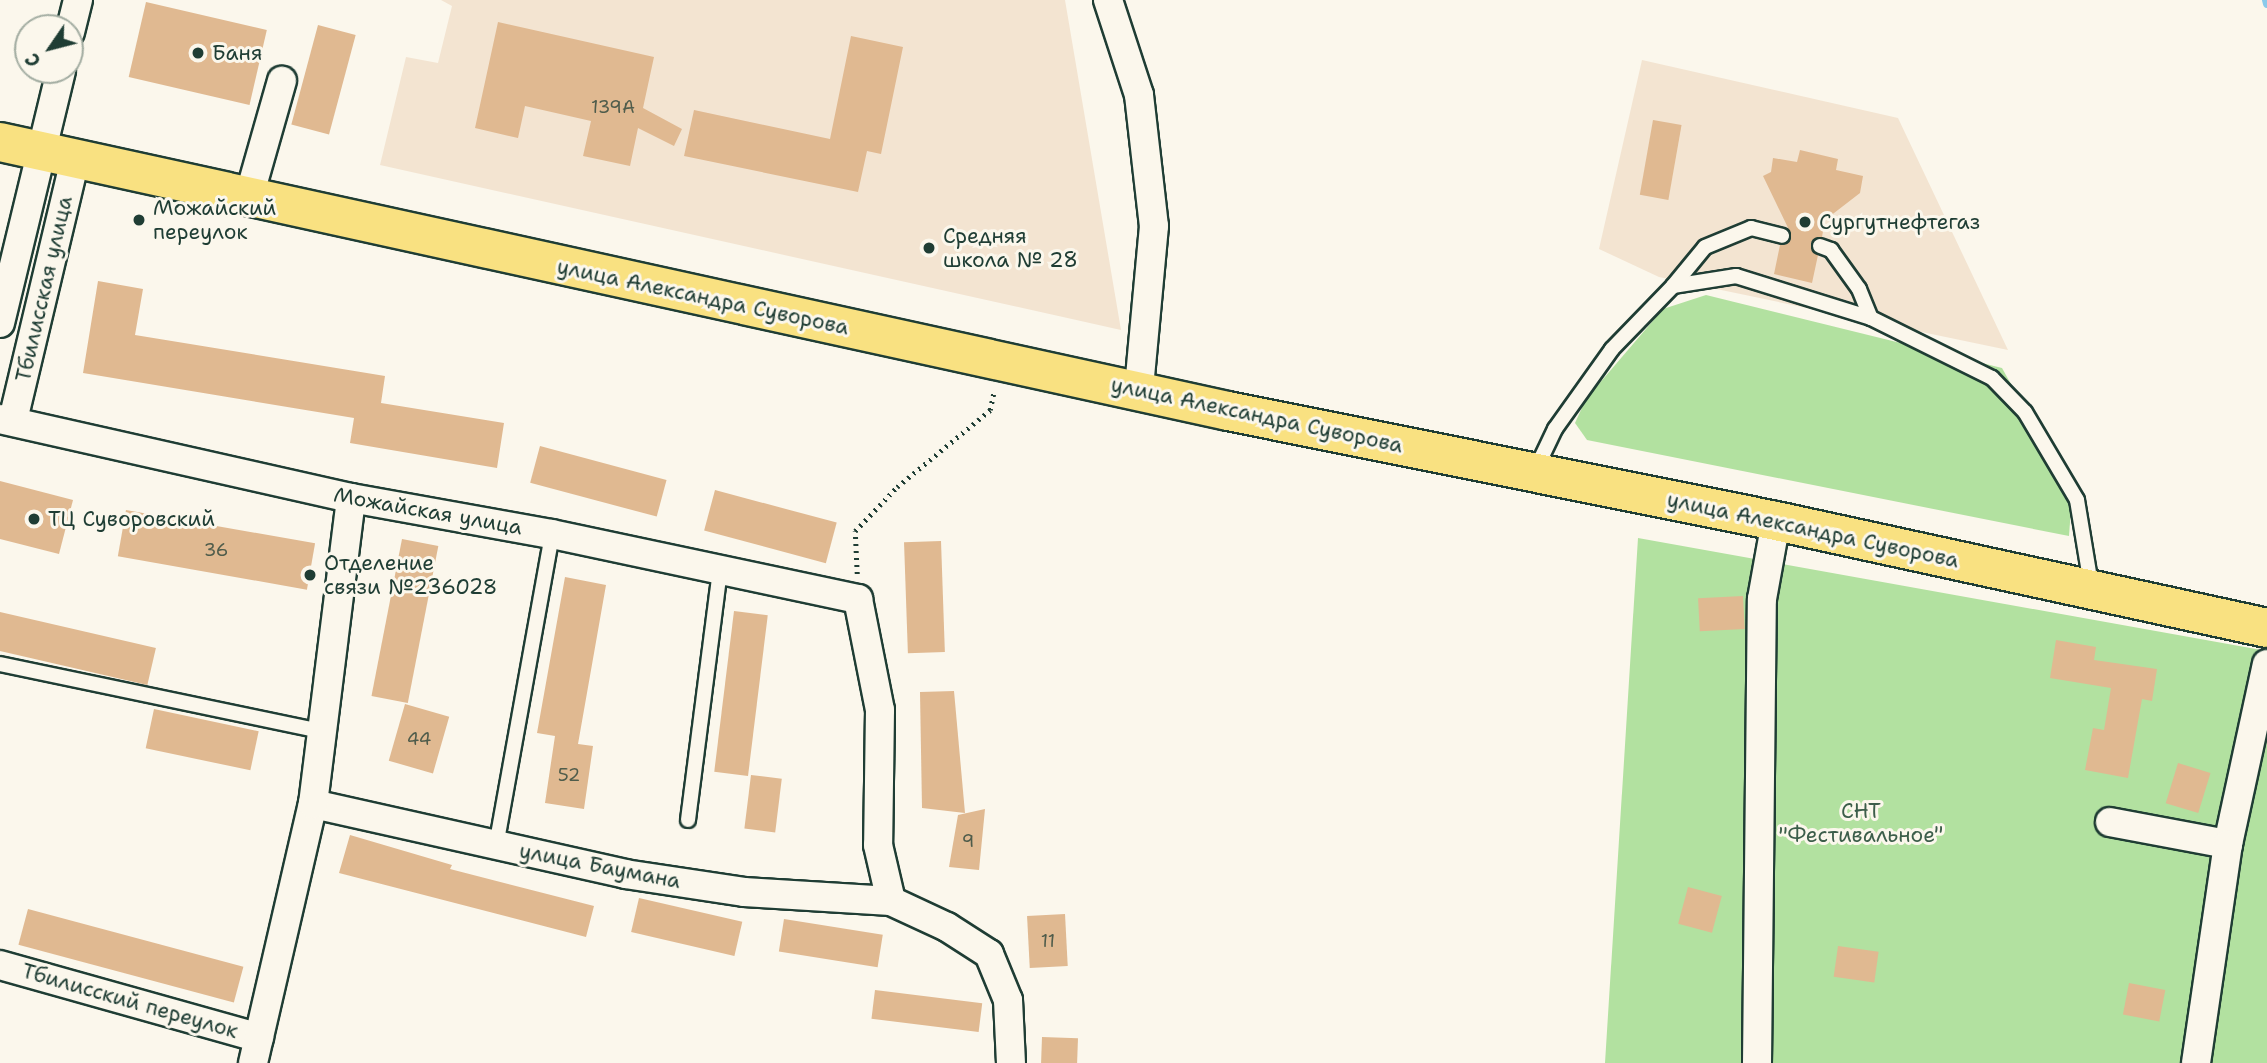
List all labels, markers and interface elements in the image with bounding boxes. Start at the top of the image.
north arrow [14,14,84,84]
place label: Баня [212,40,262,66]
marker: Баня [190,45,206,61]
text: С [19,48,47,72]
house number: 139А [591,96,635,118]
street label: Тбилисская улица [10,194,78,384]
place label: Можайский переулок [153,195,276,245]
place label: Сургутнефтегаз [1819,209,1980,235]
marker: Можайский переулок [131,212,147,228]
marker: Сургутнефтегаз [1797,214,1813,230]
place label: Средняя школа № 28 [943,223,1078,273]
marker: Средняя школа № 28 [921,240,937,256]
street label: улица Александра Суворова [555,254,851,340]
street label: улица Александра Суворова [1109,372,1405,458]
street label: Можайская улица [332,482,524,540]
street label: улица Александра Суворова [1665,487,1961,573]
place label: ТЦ Суворовский [48,506,215,532]
marker: ТЦ Суворовский [26,511,42,527]
house number: 36 [204,539,228,561]
place label: Отделение связи №236028 [324,550,497,600]
marker: Отделение связи №236028 [302,567,318,583]
house number: 44 [407,728,431,750]
house number: 52 [558,764,580,786]
park label: СНТ "Фестивальное" [1779,798,1943,848]
house number: 9 [962,830,974,852]
street label: улица Баумана [517,838,683,894]
house number: 11 [1041,930,1055,952]
street label: Тбилисский переулок [19,958,241,1044]

